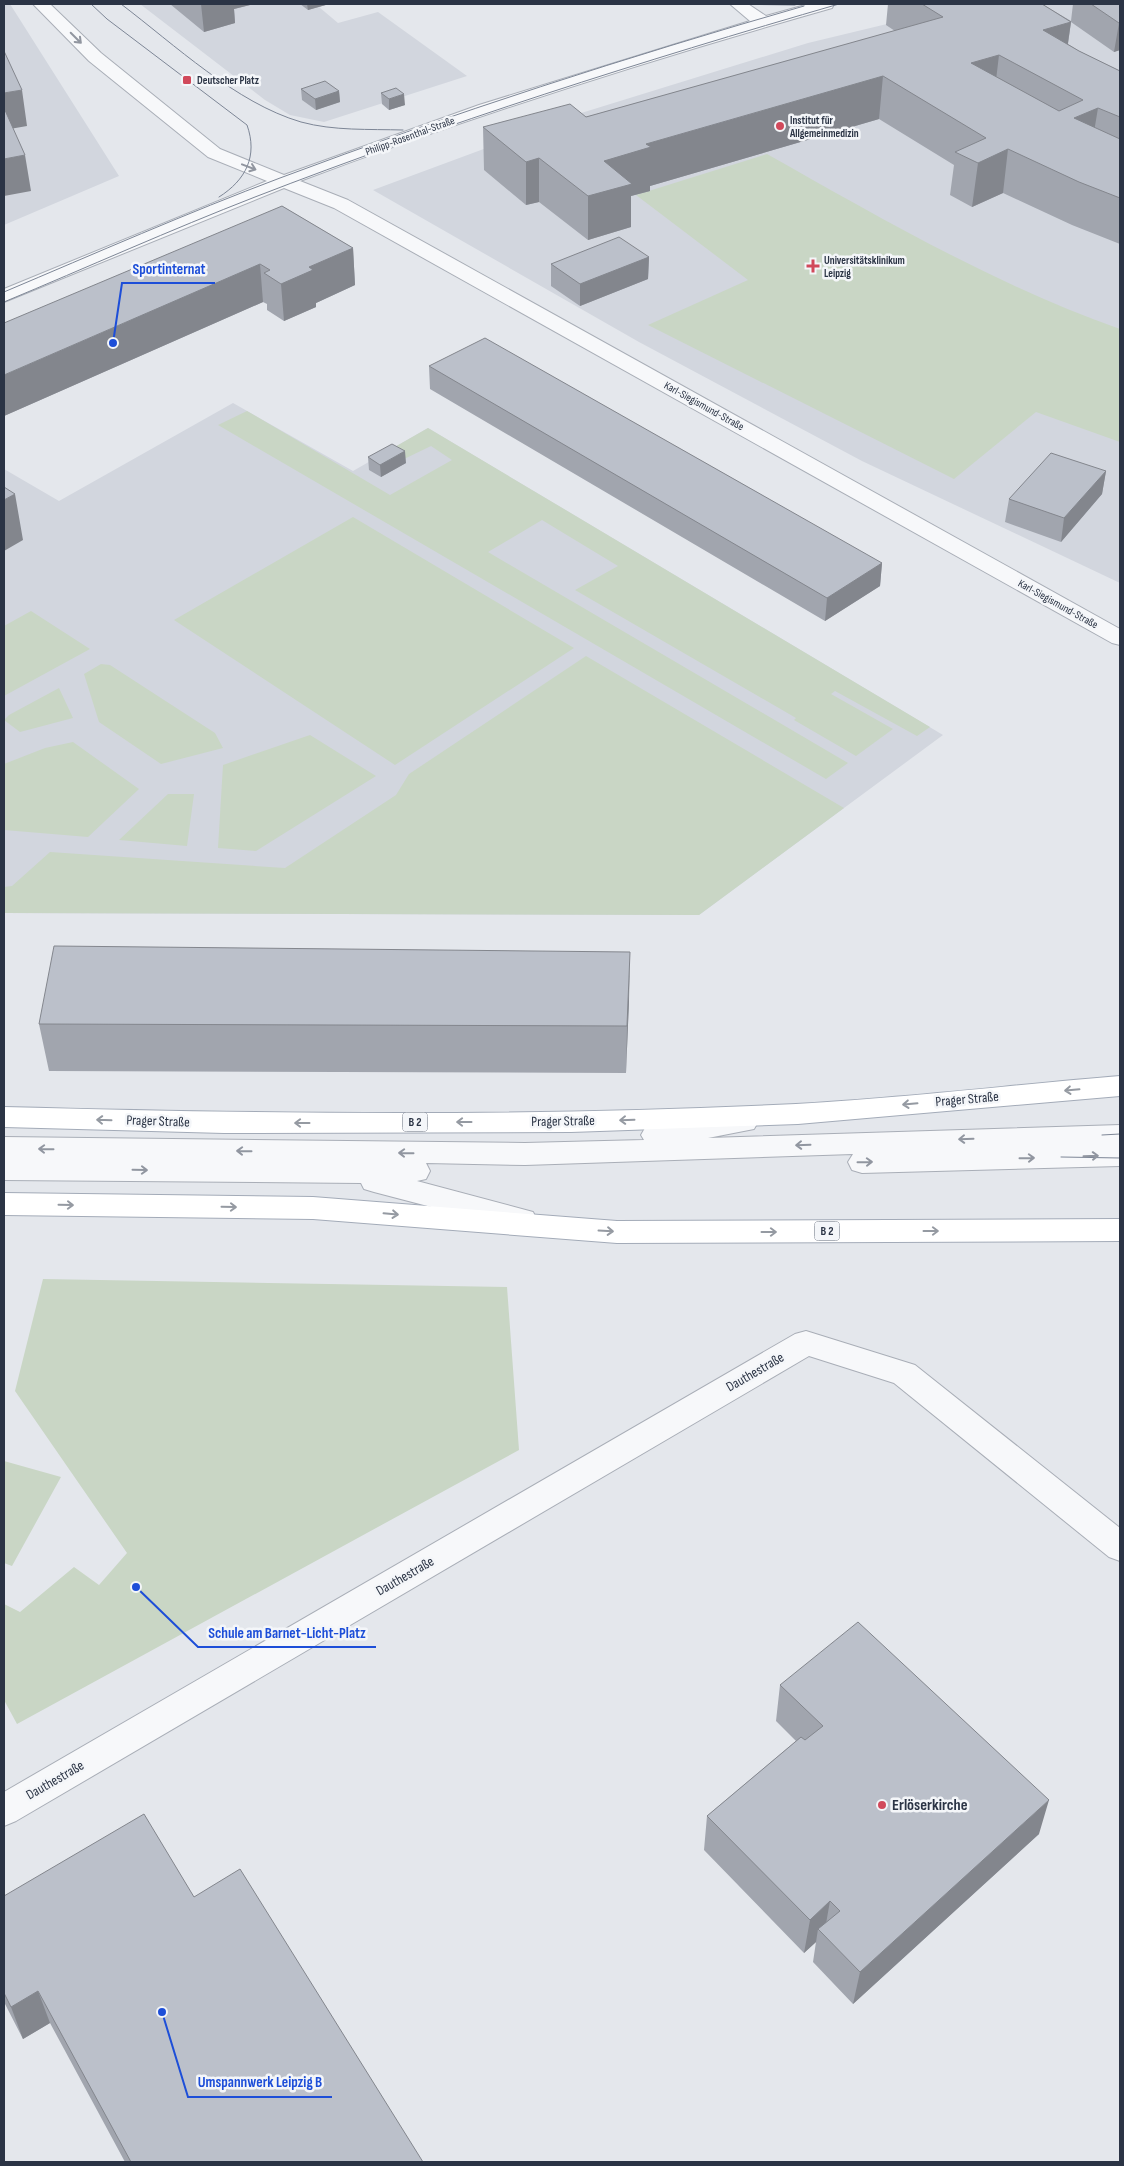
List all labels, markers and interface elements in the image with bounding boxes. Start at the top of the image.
one-way arrow [70,32,82,44]
marker: Deutscher Platz [181,74,193,86]
place label: Deutscher Platz [197,74,260,87]
street label: Philipp-Rosenthal-Straße [364,114,456,158]
place label: Institut für Allgemeinmedizin [789,114,859,140]
marker: Institut für Allgemeinmedizin [774,120,786,132]
one-way arrow [241,163,256,173]
callout: Sportinternat [122,253,215,283]
place label: Universitätsklinikum Leipzig [824,254,905,280]
marker: Universitätsklinikum Leipzig [806,259,820,273]
text: Sportinternat [132,260,206,279]
street label: Karl-Siegismund-Straße [662,379,746,433]
street label: Karl-Siegismund-Straße [1016,577,1100,631]
one-way arrow [1064,1085,1080,1094]
street label: Prager Straße [935,1088,999,1110]
one-way arrow [902,1099,918,1109]
street label: Prager Straße [126,1111,190,1131]
road number: B 2 [402,1112,428,1132]
street label: Prager Straße [531,1112,595,1130]
one-way arrow [97,1115,113,1125]
one-way arrow [619,1115,636,1125]
one-way arrow [457,1117,473,1127]
one-way arrow [294,1118,310,1128]
one-way arrow [958,1135,974,1144]
one-way arrow [796,1140,812,1149]
one-way arrow [39,1144,55,1154]
one-way arrow [236,1146,252,1156]
one-way arrow [399,1148,415,1158]
one-way arrow [1083,1152,1099,1161]
one-way arrow [1019,1153,1035,1163]
one-way arrow [857,1157,873,1166]
one-way arrow [132,1165,148,1175]
one-way arrow [58,1200,74,1209]
one-way arrow [220,1202,236,1211]
one-way arrow [383,1210,399,1219]
road number: B 2 [814,1222,840,1240]
one-way arrow [923,1226,939,1236]
one-way arrow [598,1227,614,1236]
one-way arrow [760,1227,777,1237]
street label: Dauthestraße [723,1349,787,1395]
street label: Dauthestraße [373,1553,437,1599]
callout: Schule am Barnet-Licht-Platz [198,1617,376,1647]
text: Schule am Barnet-Licht-Platz [208,1624,366,1643]
street label: Dauthestraße [23,1757,87,1803]
place label: Erlöserkirche [892,1796,968,1815]
marker: Erlöserkirche [876,1799,888,1811]
callout: Umspannwerk Leipzig B [188,2067,332,2097]
text: Umspannwerk Leipzig B [198,2073,322,2092]

